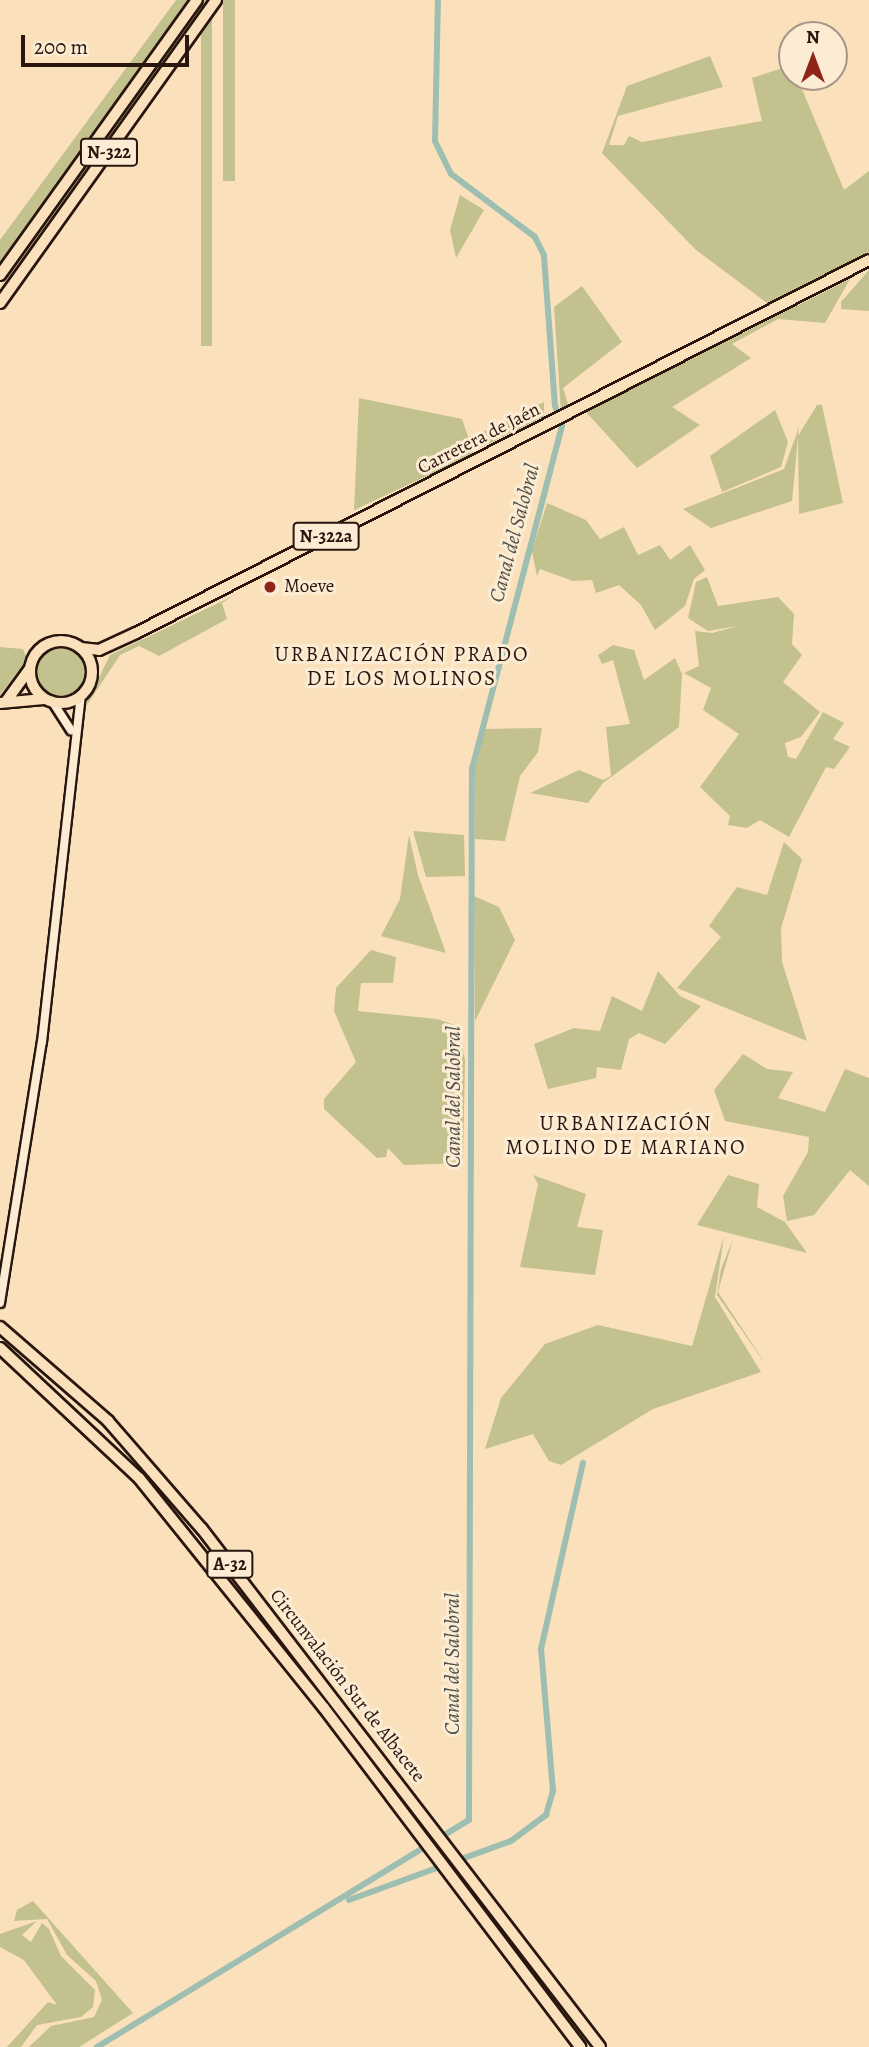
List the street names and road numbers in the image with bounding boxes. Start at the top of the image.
road number: N-322 [79,138,139,167]
street label: Carretera de Jaén [414,398,544,480]
road number: N-322a [291,522,361,550]
road number: A-32 [205,1549,254,1578]
street label: Circunvalación Sur de Albacete [265,1585,429,1787]

